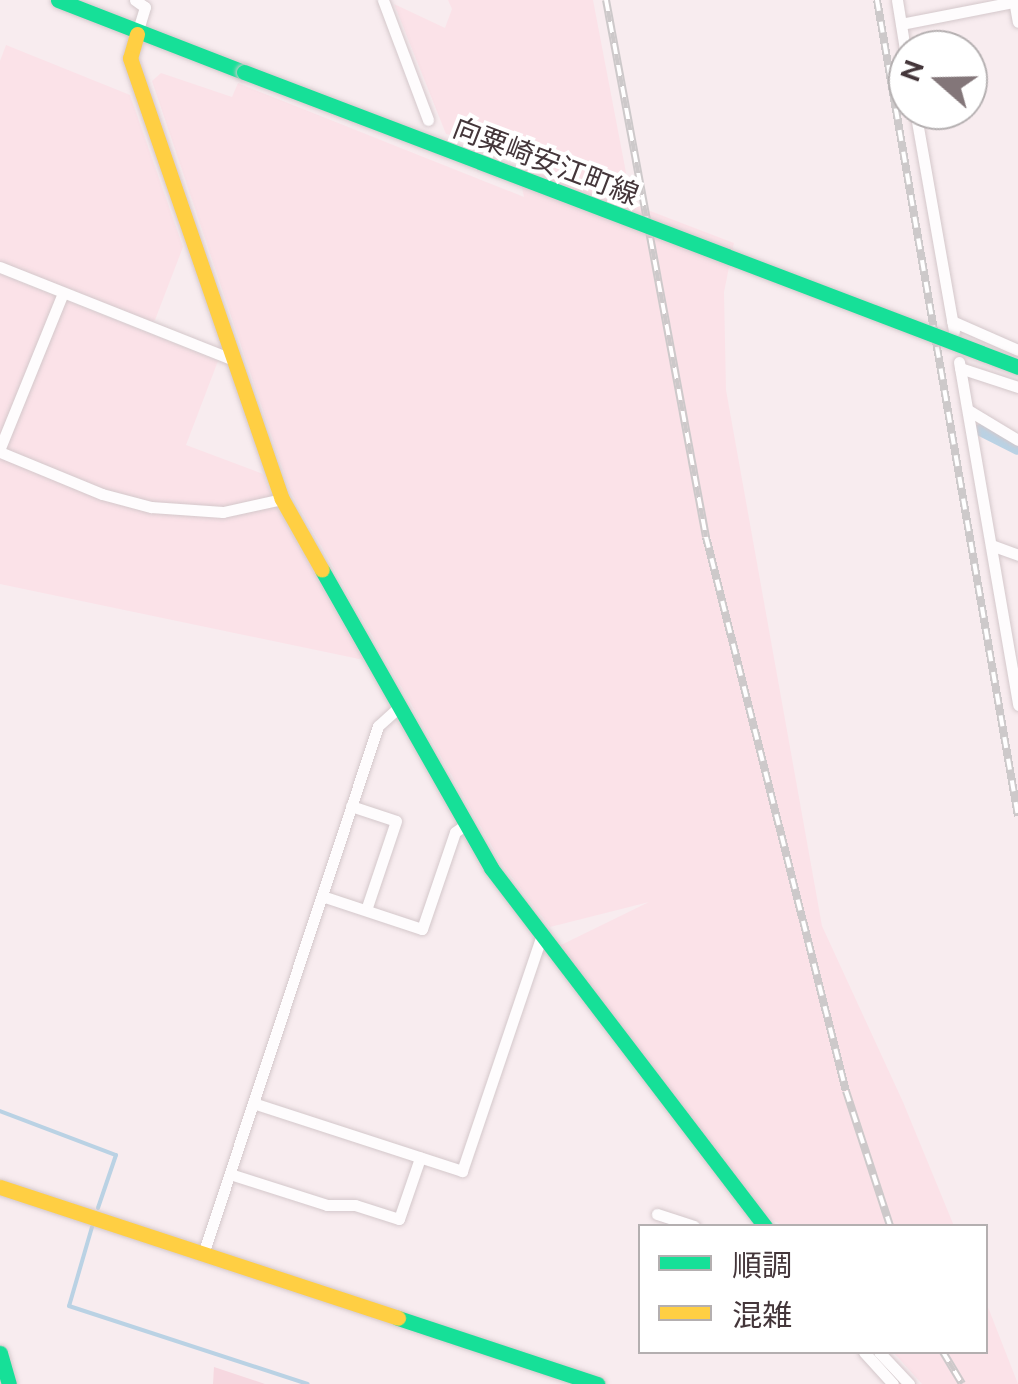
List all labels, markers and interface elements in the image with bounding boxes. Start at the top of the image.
north arrow [888,30,988,130]
text: N [893,55,929,85]
street label: 向粟崎安江町線 [448,110,644,212]
legend [638,1224,988,1354]
text: 順調 [732,1248,792,1282]
text: 混雑 [732,1298,792,1332]

